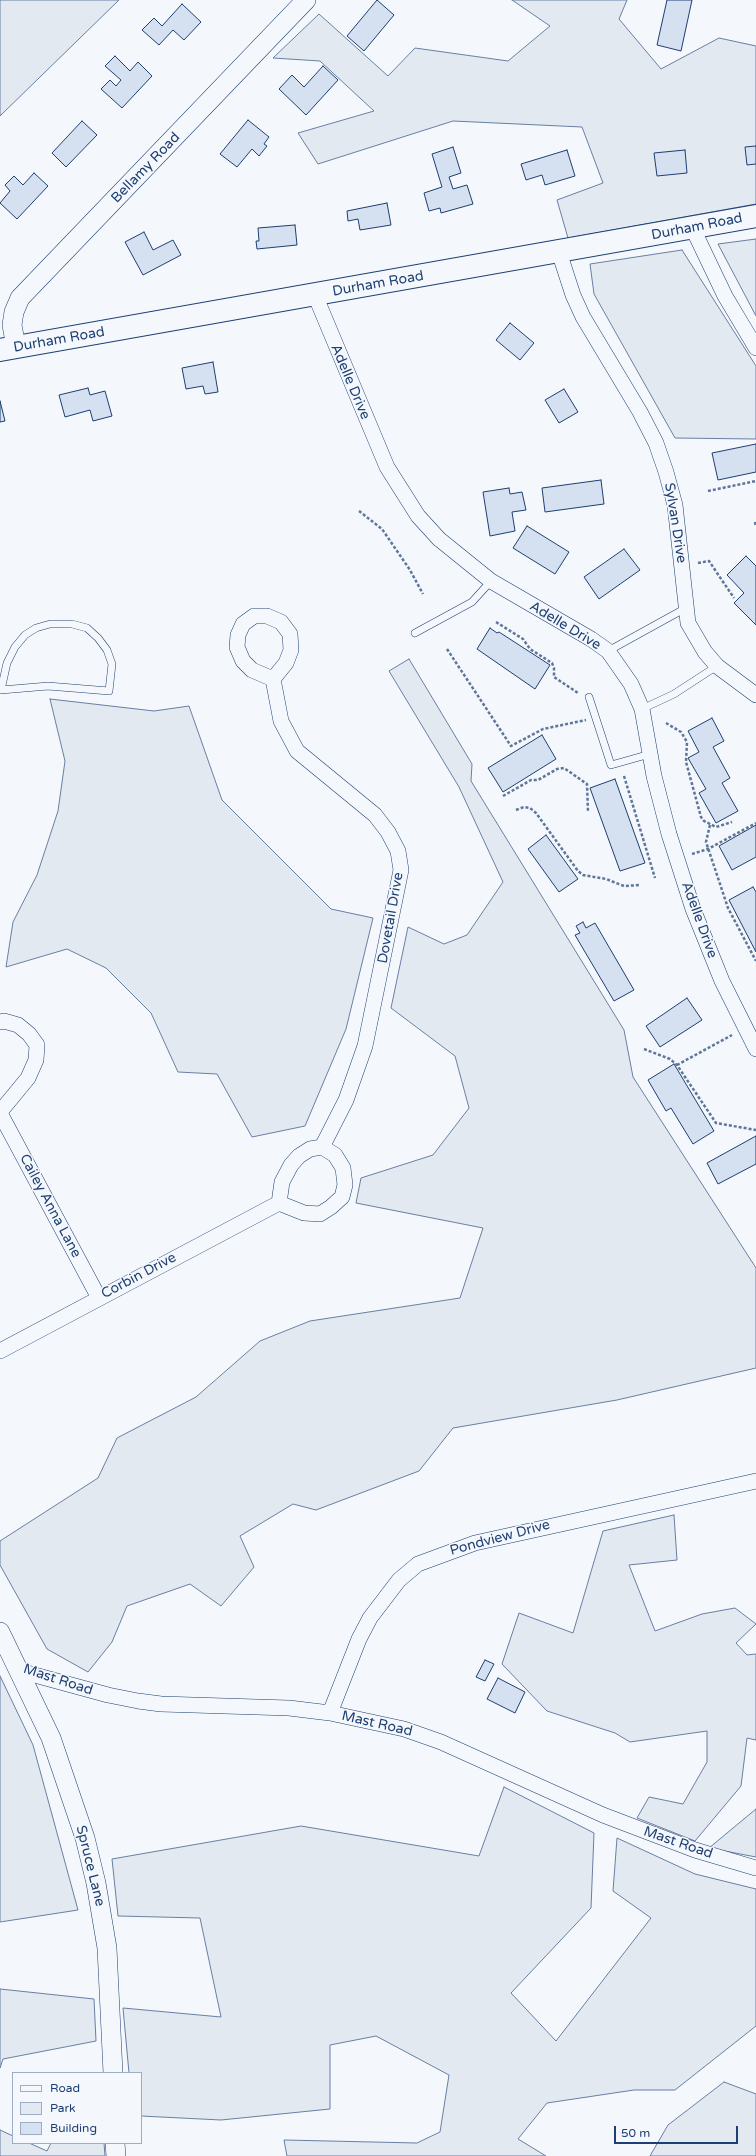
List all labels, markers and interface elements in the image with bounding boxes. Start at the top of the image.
street label: Bellamy Road [108,129,184,207]
street label: Durham Road [650,210,744,244]
street label: Durham Road [331,268,425,300]
street label: Durham Road [12,324,106,356]
street label: Adelle Drive [327,342,373,422]
street label: Sylvan Drive [660,482,690,564]
street label: Adelle Drive [526,598,604,654]
street label: Dovetail Drive [375,871,407,965]
street label: Adelle Drive [677,880,721,960]
street label: Cailey Anna Lane [16,1151,84,1261]
street label: Corbin Drive [99,1249,179,1303]
street label: Pondview Drive [448,1517,552,1559]
street label: Mast Road [21,1661,95,1699]
street label: Mast Road [340,1708,414,1740]
street label: Mast Road [641,1823,715,1863]
street label: Spruce Lane [72,1824,108,1908]
legend [12,2072,142,2144]
text: Road [50,2081,80,2095]
text: Park [50,2101,76,2115]
scale bar [616,2118,740,2144]
text: Building [50,2121,97,2135]
text: 50 m [621,2126,650,2140]

